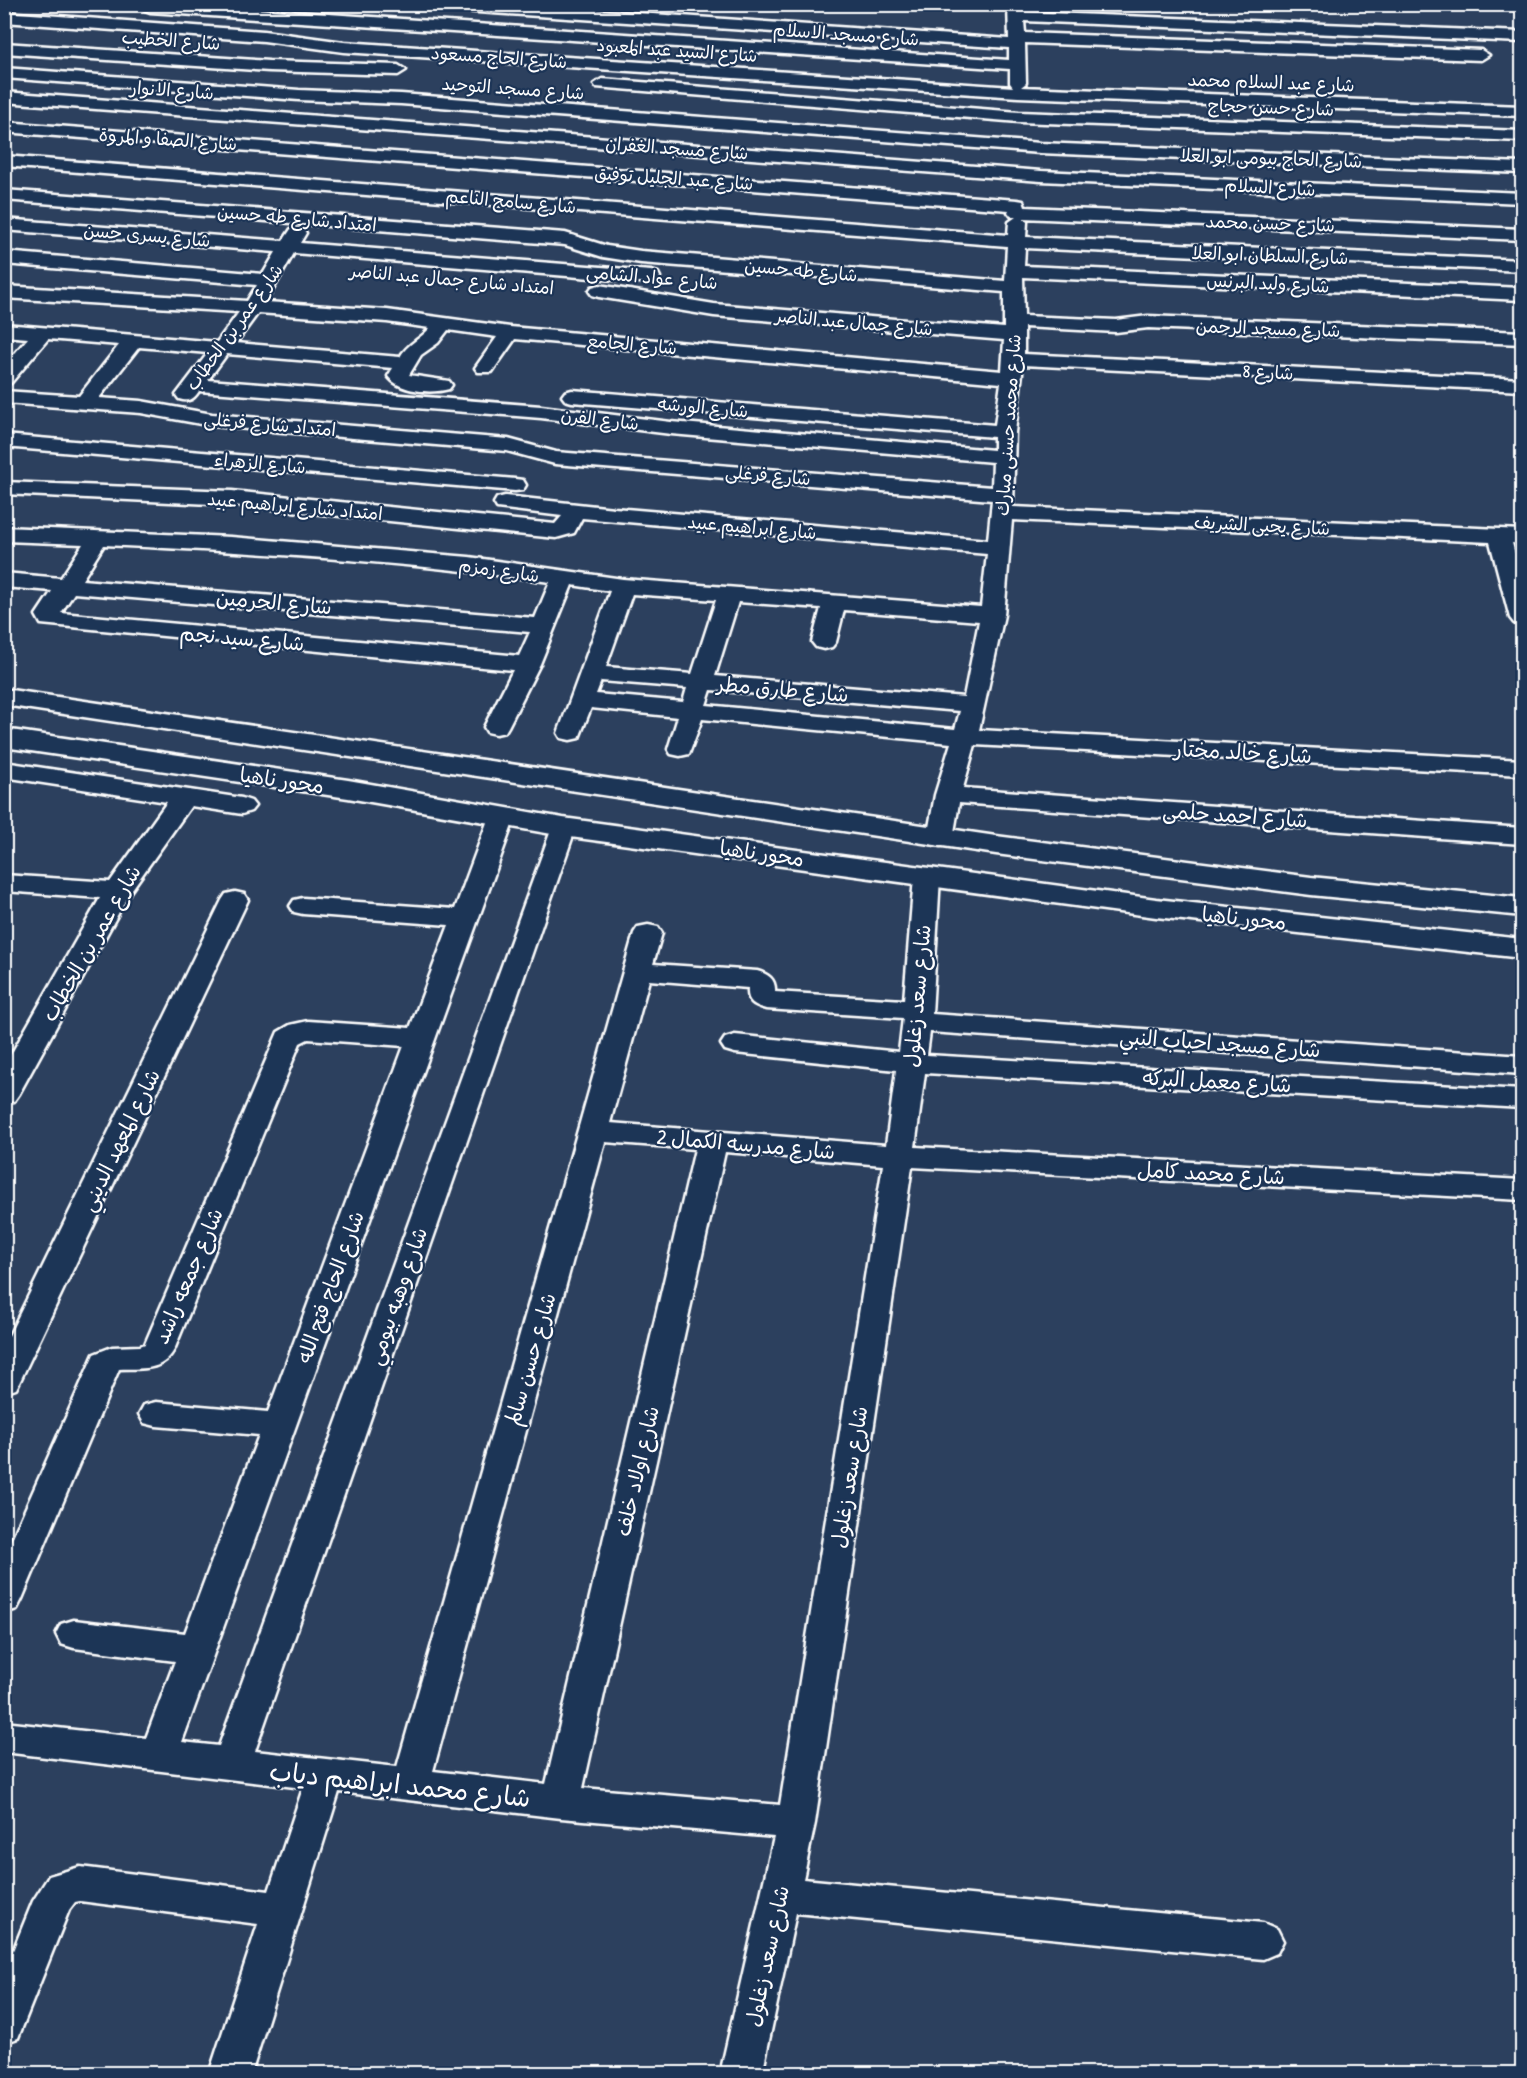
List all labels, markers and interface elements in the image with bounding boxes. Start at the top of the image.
street label: شارع مسجد الاسلام [772,16,920,54]
street label: شارع الخطيب [121,24,221,56]
street label: شارع السيد عبد المعبود [596,32,758,68]
street label: شارع الحاج مسعود [430,40,568,74]
street label: شارع عبد السلام محمد [1187,67,1355,99]
street label: شارع مسجد التوحيد [441,71,585,105]
street label: شارع الانوار [127,74,215,105]
street label: شارع حسن حجاج [1207,92,1335,122]
street label: شارع الصفا و المروة [98,122,238,156]
street label: شارع مسجد الغفران [605,131,749,165]
street label: شارع الحاج بيومى ابو العلا [1179,142,1363,174]
street label: شارع عبد الجليل توفيق [594,160,754,196]
street label: شارع السلام [1224,172,1316,204]
street label: شارع سامح الناعم [444,183,577,221]
street label: امتداد شارع طه حسين [216,199,378,237]
street label: شارع حسن محمد [1205,208,1335,238]
street label: شارع يسرى حسن [82,217,212,253]
street label: شارع السلطان ابو العلا [1191,240,1349,270]
street label: شارع طه حسين [744,253,858,287]
street label: امتداد شارع جمال عبد الناصر [347,257,555,300]
street label: شارع عمر بن الخطاب [179,258,289,396]
street label: شارع عواد الشامى [585,259,719,295]
street label: شارع وليد البرنس [1206,267,1330,299]
street label: شارع جمال عبد الناصر [772,302,934,341]
street label: شارع مسجد الرحمن [1195,313,1341,343]
street label: شارع الجامع [586,328,678,361]
street label: شارع محمد حسنى مبارك [989,333,1027,517]
street label: شارع 8 [1242,358,1294,386]
street label: شارع الورشه [657,391,749,423]
street label: شارع الفرن [560,402,640,436]
street label: امتداد شارع فرغلى [203,406,337,442]
street label: شارع الزهراء [213,447,307,479]
street label: شارع فرغلى [724,459,812,491]
street label: امتداد شارع ابراهيم عبيد [206,486,384,528]
street label: شارع ابراهيم عبيد [686,509,817,547]
street label: شارع يحيى الشريف [1193,509,1331,541]
street label: شارع زمزم [457,552,541,590]
street label: شارع الحرمين [215,582,333,623]
street label: شارع سيد نجم [178,618,306,660]
street label: شارع طارق مطر [714,669,850,710]
street label: شارع خالد مختار [1171,734,1313,771]
street label: محور ناهيا [238,760,326,800]
street label: شارع احمد حلمى [1161,795,1309,836]
street label: محور ناهيا [718,833,806,873]
street label: شارع عمر بن الخطاب [34,859,149,1027]
street label: محور ناهيا [1200,899,1288,937]
street label: شارع سعد زغلول [896,923,939,1069]
street label: شارع مسجد احباب النبي [1118,1022,1321,1069]
street label: شارع معمل البركه [1142,1063,1292,1100]
street label: شارع المعهد الديني [73,1064,172,1218]
street label: شارع مدرسه الكمال 2 [655,1122,836,1167]
street label: شارع محمد كامل [1136,1155,1286,1192]
street label: شارع جمعه راشد [146,1203,231,1349]
street label: شارع الحاج فتح الله [289,1207,372,1368]
street label: شارع وهبه بيومي [360,1223,439,1370]
street label: شارع حسن سالم [497,1289,565,1429]
street label: شارع اولاد خلف [608,1403,667,1539]
street label: شارع سعد زغلول [823,1404,876,1550]
street label: شارع محمد ابراهيم دياب [267,1753,532,1818]
street label: شارع سعد زغلول [738,1883,797,2029]

